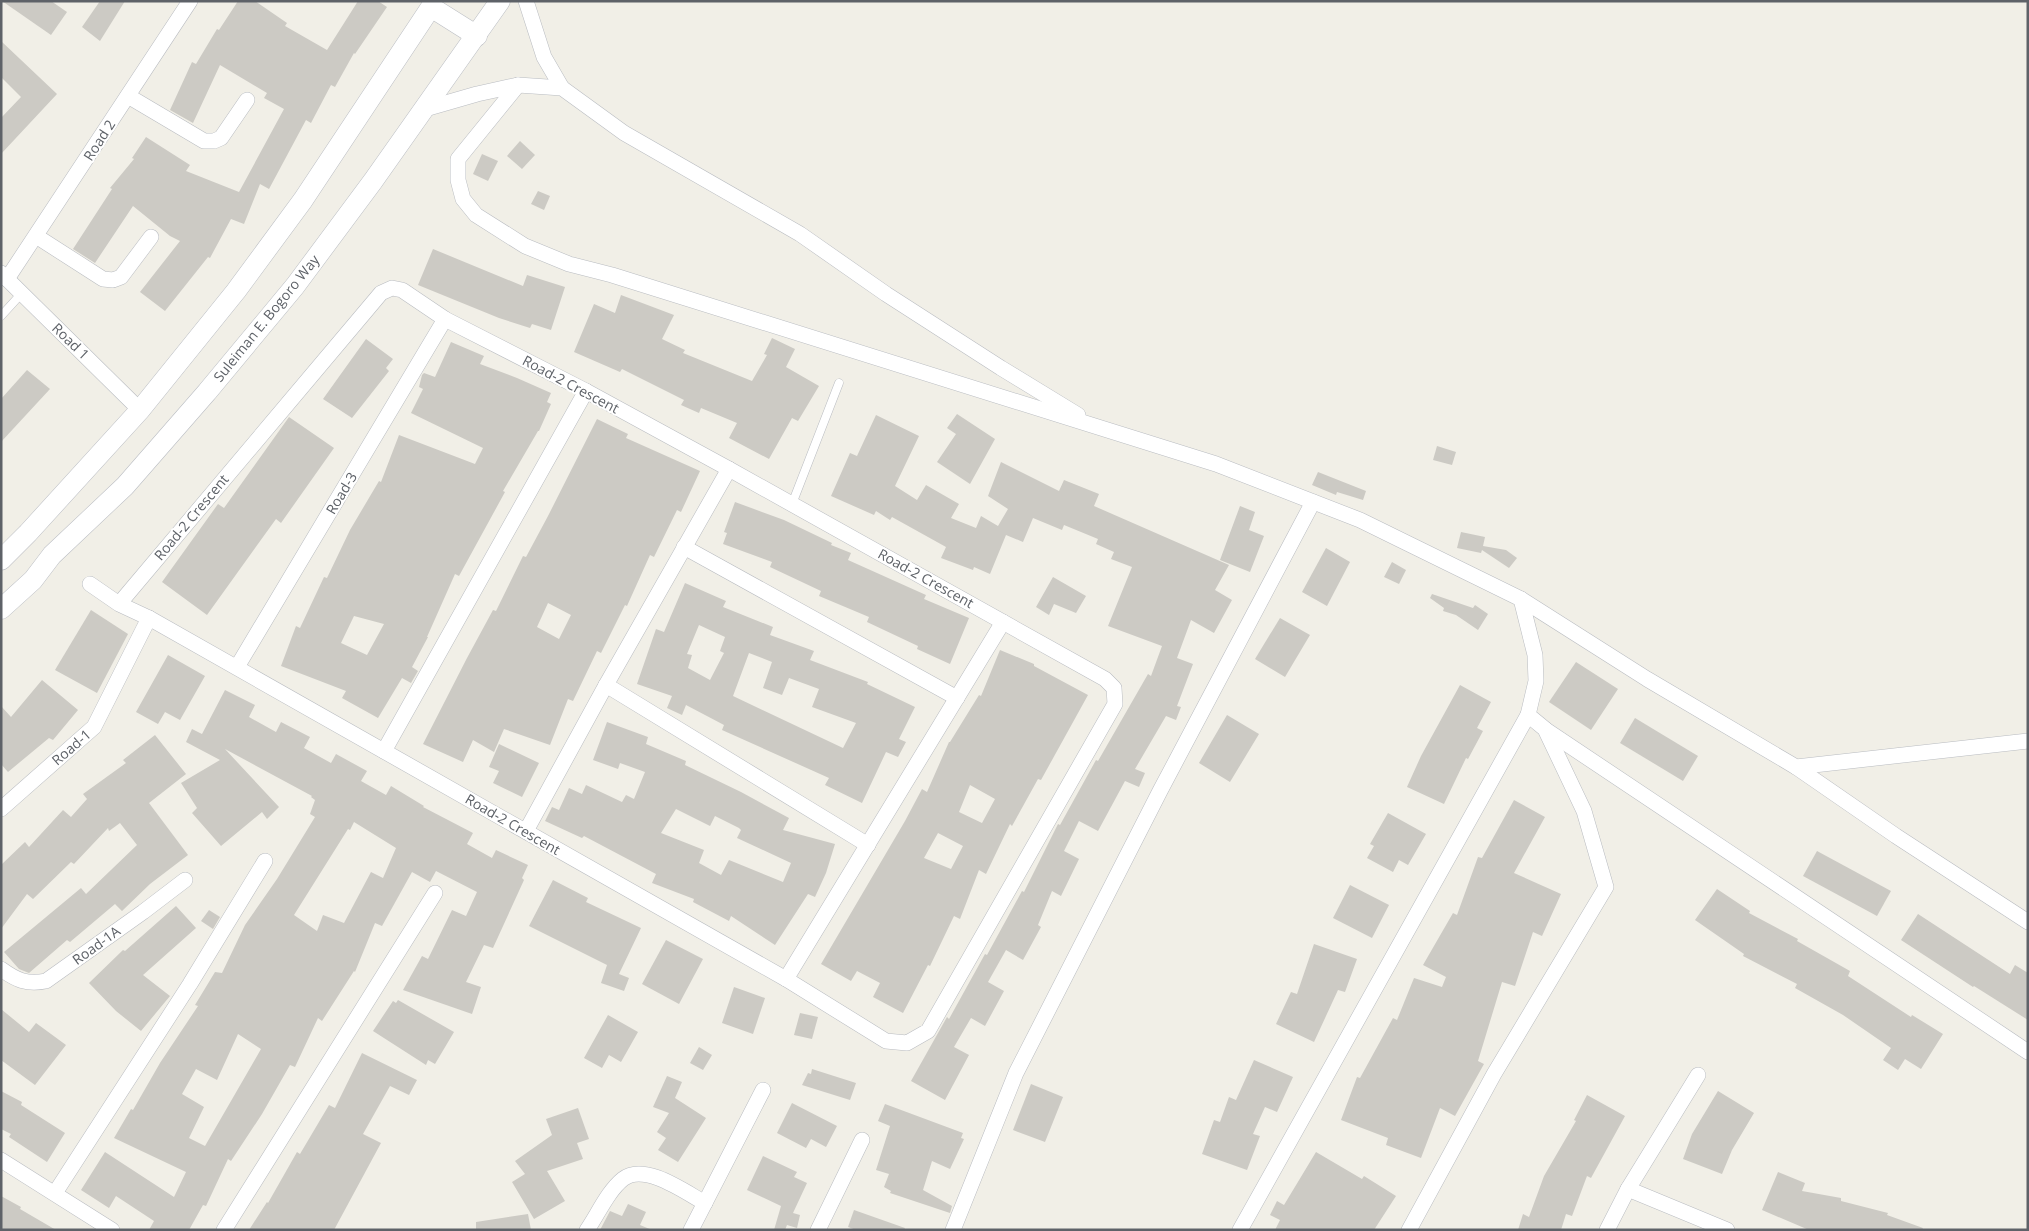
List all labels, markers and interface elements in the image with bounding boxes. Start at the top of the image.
street label: Road 2 [79,116,119,164]
street label: Suleiman E. Bogoro Way [209,250,324,385]
street label: Road 1 [48,319,94,363]
street label: Road-2 Crescent [519,351,623,417]
street label: Road-3 [321,468,361,518]
street label: Road-2 Crescent [149,470,233,564]
street label: Road-2 Crescent [875,544,977,612]
street label: Road-1 [47,725,95,769]
street label: Road-2 Crescent [462,789,564,859]
street label: Road-1A [68,921,124,969]

